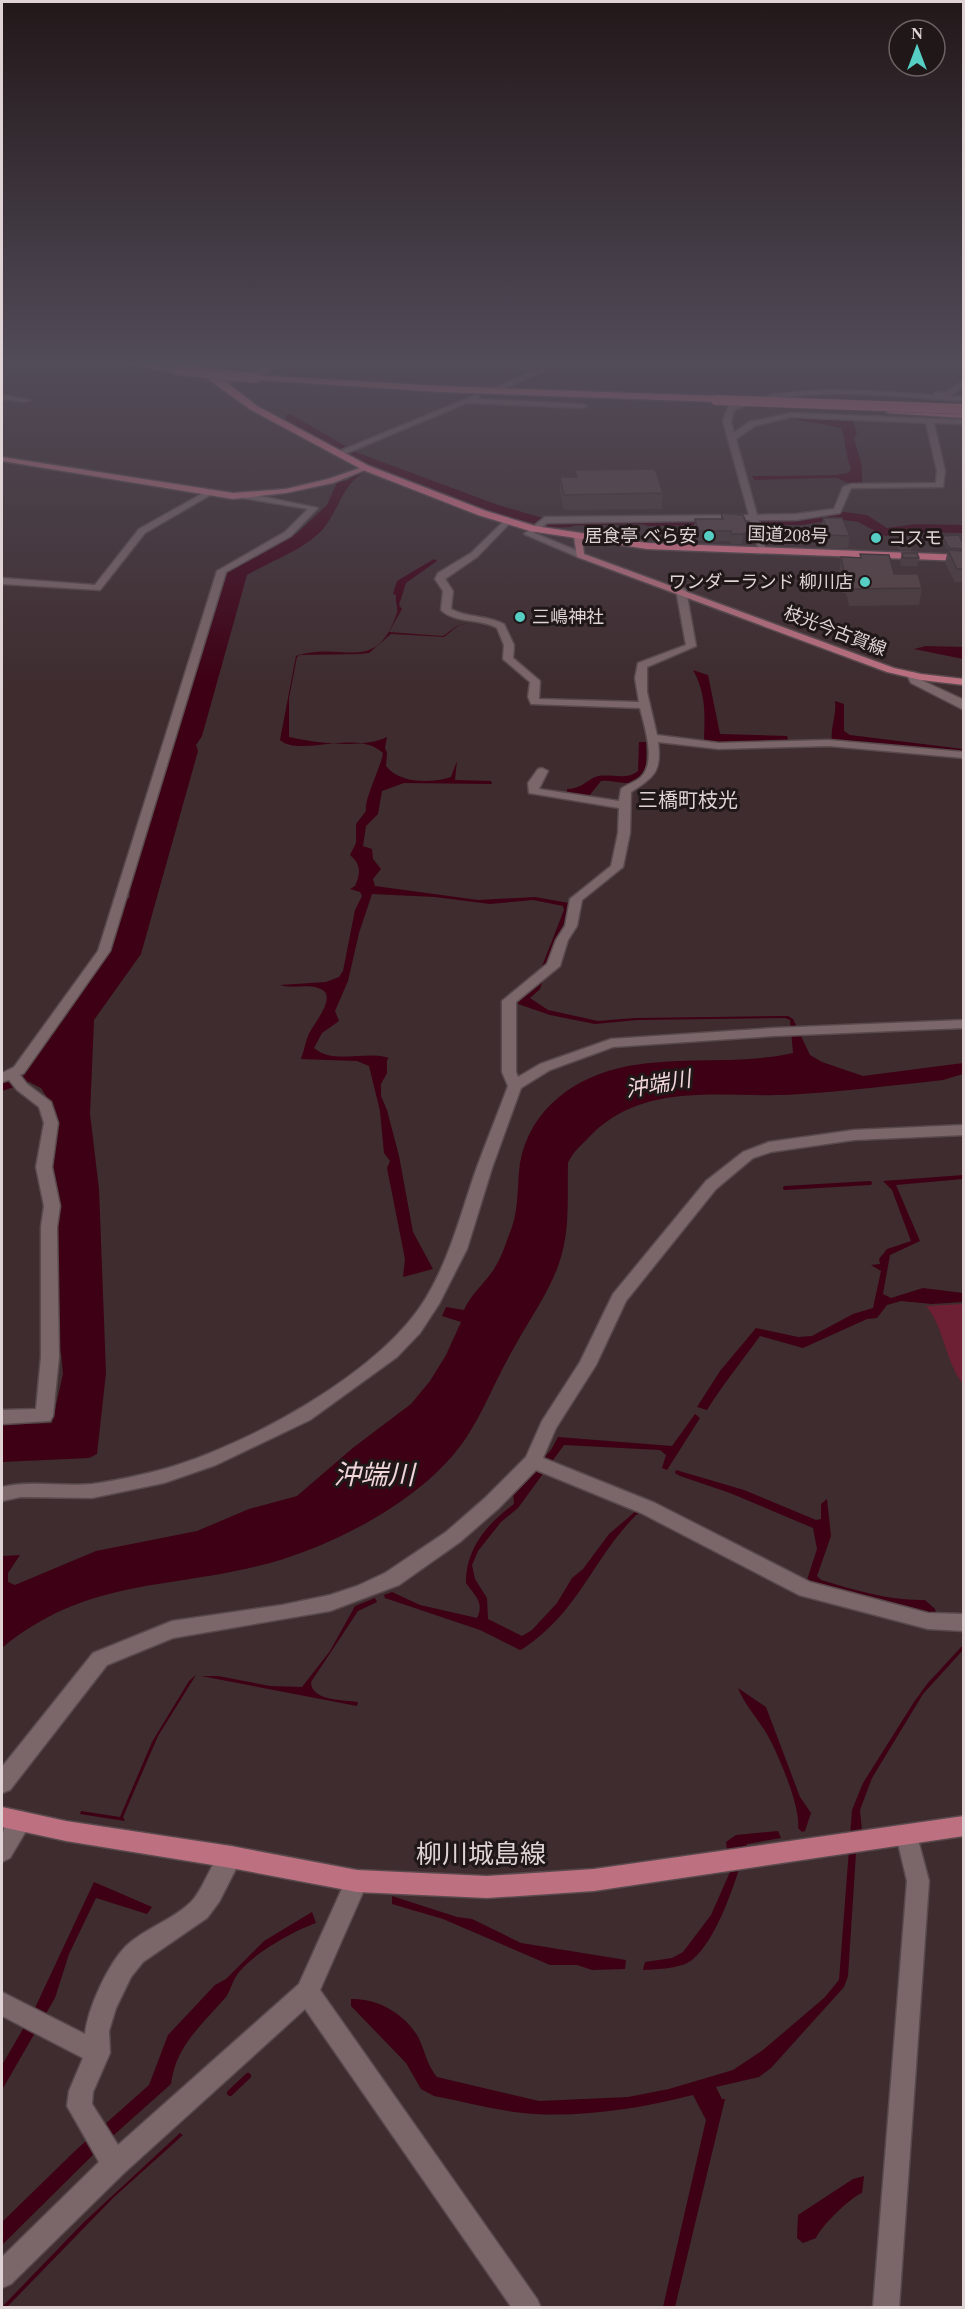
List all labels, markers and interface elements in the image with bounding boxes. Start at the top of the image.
north arrow [887,18,947,78]
text: N [911,25,923,42]
street label: 国道208号 [747,524,829,546]
place label: 居食亭 べら安 [585,526,697,546]
place label: コスモ [888,528,942,548]
marker: 居食亭 べら安 [702,529,716,543]
marker: コスモ [869,531,883,545]
place label: ワンダーランド 柳川店 [669,572,853,592]
marker: ワンダーランド 柳川店 [858,575,872,589]
street label: 枝光今古賀線 [781,602,889,660]
place label: 三嶋神社 [532,607,604,627]
marker: 三嶋神社 [513,610,527,624]
district label: 三橋町枝光 [638,789,738,811]
water label: 沖端川 [623,1066,695,1102]
water label: 沖端川 [334,1460,417,1490]
street label: 柳川城島線 [416,1840,546,1869]

